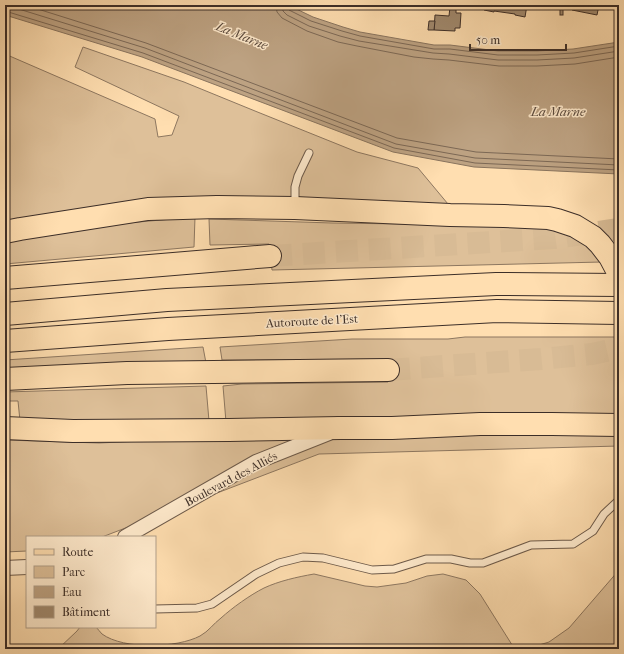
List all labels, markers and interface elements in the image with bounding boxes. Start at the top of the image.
water label: La Marne [213,18,271,53]
scale bar [470,26,566,52]
text: 50 m [476,33,500,47]
water label: La Marne [530,104,586,119]
street label: Autoroute de l’Est [265,312,359,330]
street label: Boulevard des Alliés [182,448,280,509]
legend [26,536,156,628]
text: Route [62,545,94,559]
text: Parc [62,565,85,579]
text: Eau [62,585,82,599]
text: Bâtiment [62,605,111,619]

